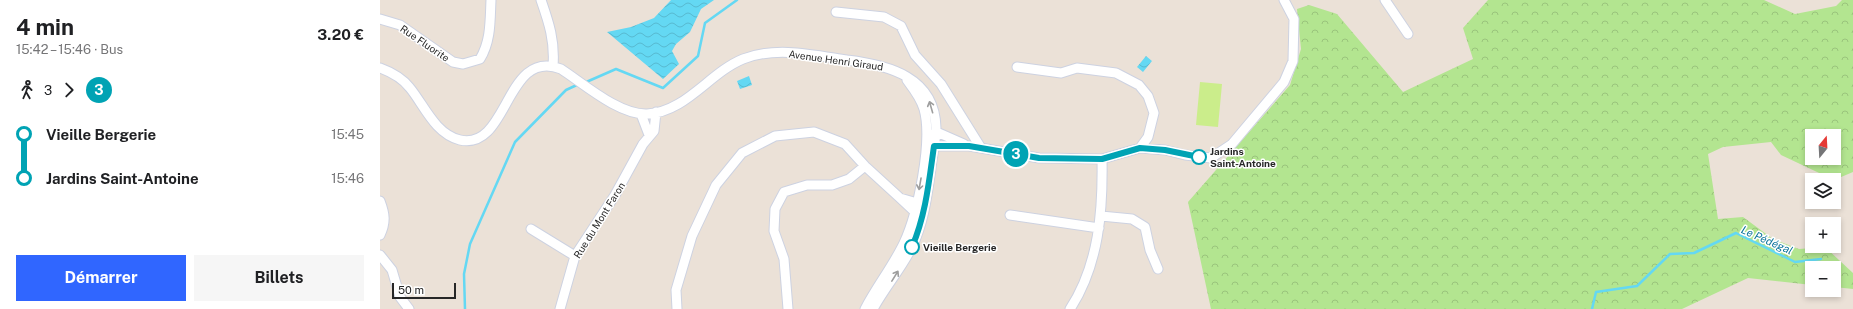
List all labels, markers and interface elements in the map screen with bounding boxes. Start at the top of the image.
text: 4 min [16,14,74,40]
street label: Rue Fluorite [398,22,452,64]
text: 3.20 € [317,26,364,43]
text: 15:42 – 15:46 · Bus [16,42,123,57]
street label: Avenue Henri Giraud [788,47,884,73]
icon: walk [16,79,38,101]
icon: forward [58,79,80,101]
text: 3 [94,82,104,98]
text: 3 [44,83,52,98]
one-way arrow [927,101,935,114]
text: Vieille Bergerie [46,126,156,143]
text: 15:45 [331,127,364,142]
north arrow [1805,129,1841,165]
map controls [1805,129,1841,297]
line badge: 3 [1003,141,1029,167]
place label: Jardins Saint-Antoine [1210,145,1276,169]
text: 3 [1011,146,1021,162]
marker: Jardins Saint-Antoine [1191,149,1207,165]
text: Jardins Saint-Antoine [46,170,199,187]
text: 15:46 [331,171,364,186]
button: layers [1805,173,1841,209]
one-way arrow [916,177,924,190]
street label: Rue du Mont Faron [571,180,627,260]
button: + [1805,217,1841,253]
water label: Le Pédégal [1739,223,1795,257]
marker: Vieille Bergerie [904,239,920,255]
place label: Vieille Bergerie [923,241,997,253]
button: Démarrer [16,255,186,301]
button: Billets [194,255,364,301]
button: − [1805,261,1841,297]
one-way arrow [891,270,899,282]
scale bar [392,281,456,300]
text: 50 m [398,284,424,296]

